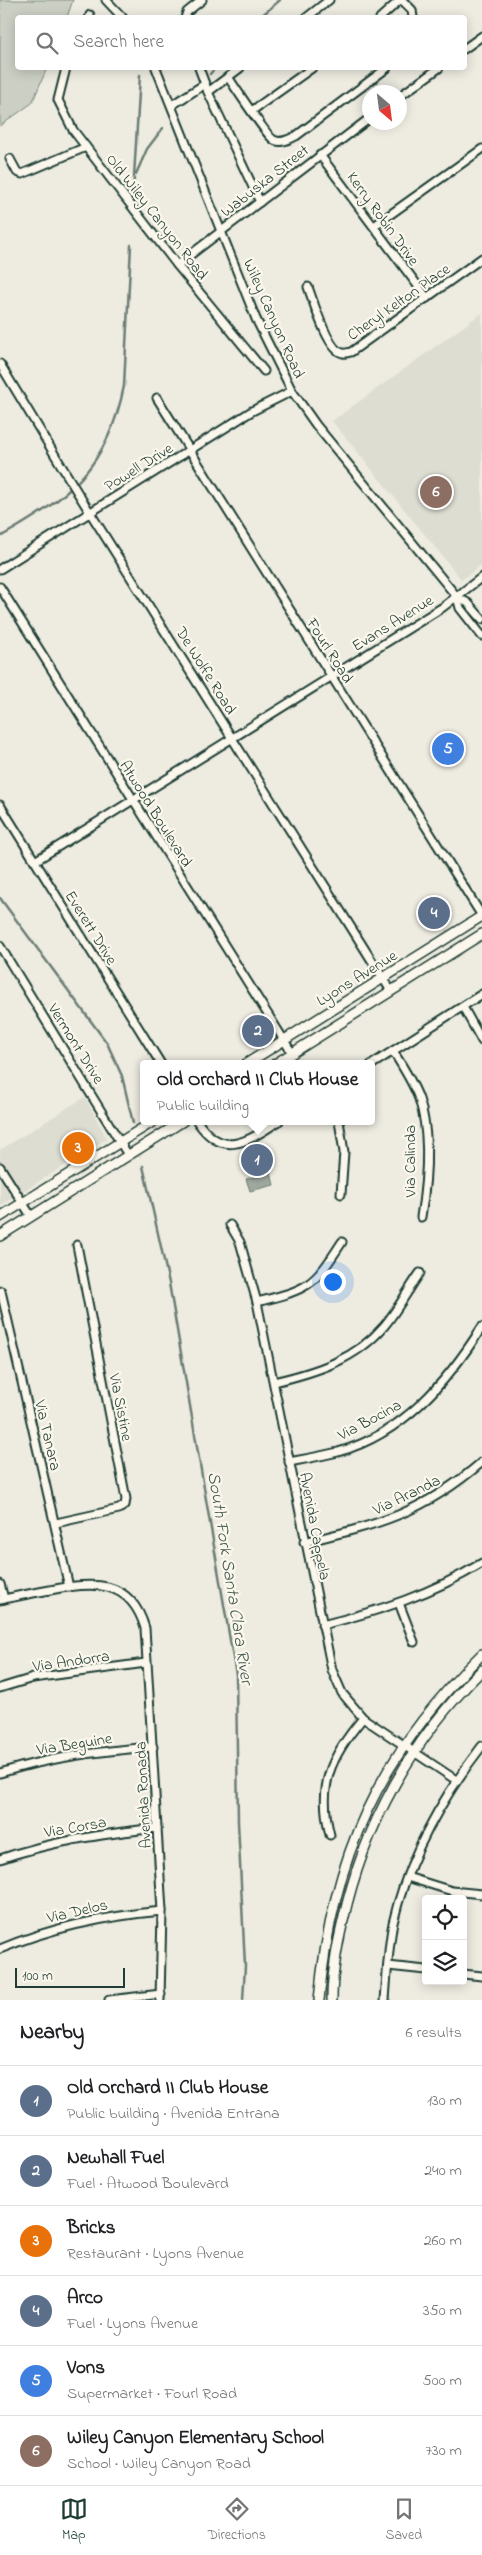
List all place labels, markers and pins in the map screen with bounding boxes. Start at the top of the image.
pin: 6 [420,473,452,511]
pin: 5 [432,730,464,768]
pin: 4 [418,894,450,932]
pin: 2 [242,1012,274,1050]
pin: 3 [62,1129,94,1167]
pin: 1 [241,1141,273,1179]

